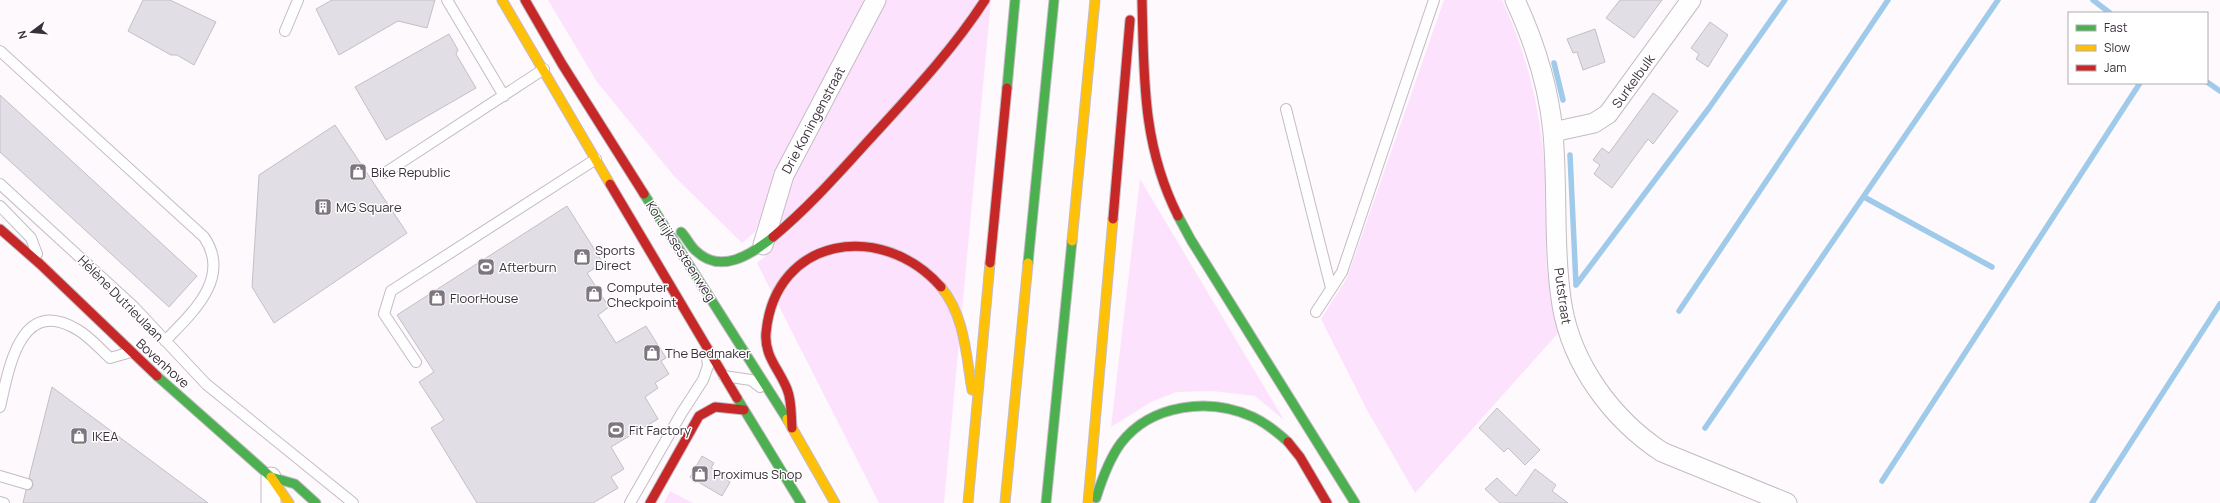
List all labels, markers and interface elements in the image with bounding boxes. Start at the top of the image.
north arrow [12,12,52,52]
legend [2068,12,2208,84]
text: Fast [2104,19,2128,36]
text: N [14,29,30,41]
text: Slow [2104,39,2130,56]
street label: Surkelbulk [1607,50,1659,111]
text: Jam [2104,59,2126,76]
street label: Drie Koningenstraat [777,63,849,177]
shop icon: Bike Republic [348,162,368,182]
place label: Bike Republic [371,163,451,181]
building icon: MG Square [313,197,333,217]
street label: Kortrijksesteenweg [642,197,720,305]
place label: MG Square [336,198,402,216]
place label: Sports Direct [595,241,635,274]
shop icon: Sports Direct [572,247,592,267]
street label: Hélène Dutrieulaan [74,251,168,345]
sports icon: Afterburn [476,257,496,277]
place label: Afterburn [499,258,557,276]
street label: Putstraat [1550,267,1576,325]
place label: Computer Checkpoint [607,278,677,311]
shop icon: Computer Checkpoint [584,284,604,304]
shop icon: FloorHouse [427,288,447,308]
place label: FloorHouse [450,289,519,307]
street label: Bovenhove [132,334,194,392]
shop icon: The Bedmaker [642,343,662,363]
place label: The Bedmaker [665,344,751,362]
sports icon: Fit Factory [606,420,626,440]
place label: Fit Factory [629,421,691,439]
shop icon: IKEA [69,426,89,446]
place label: IKEA [92,427,118,445]
shop icon: Proximus Shop [690,464,710,484]
place label: Proximus Shop [713,465,802,483]

